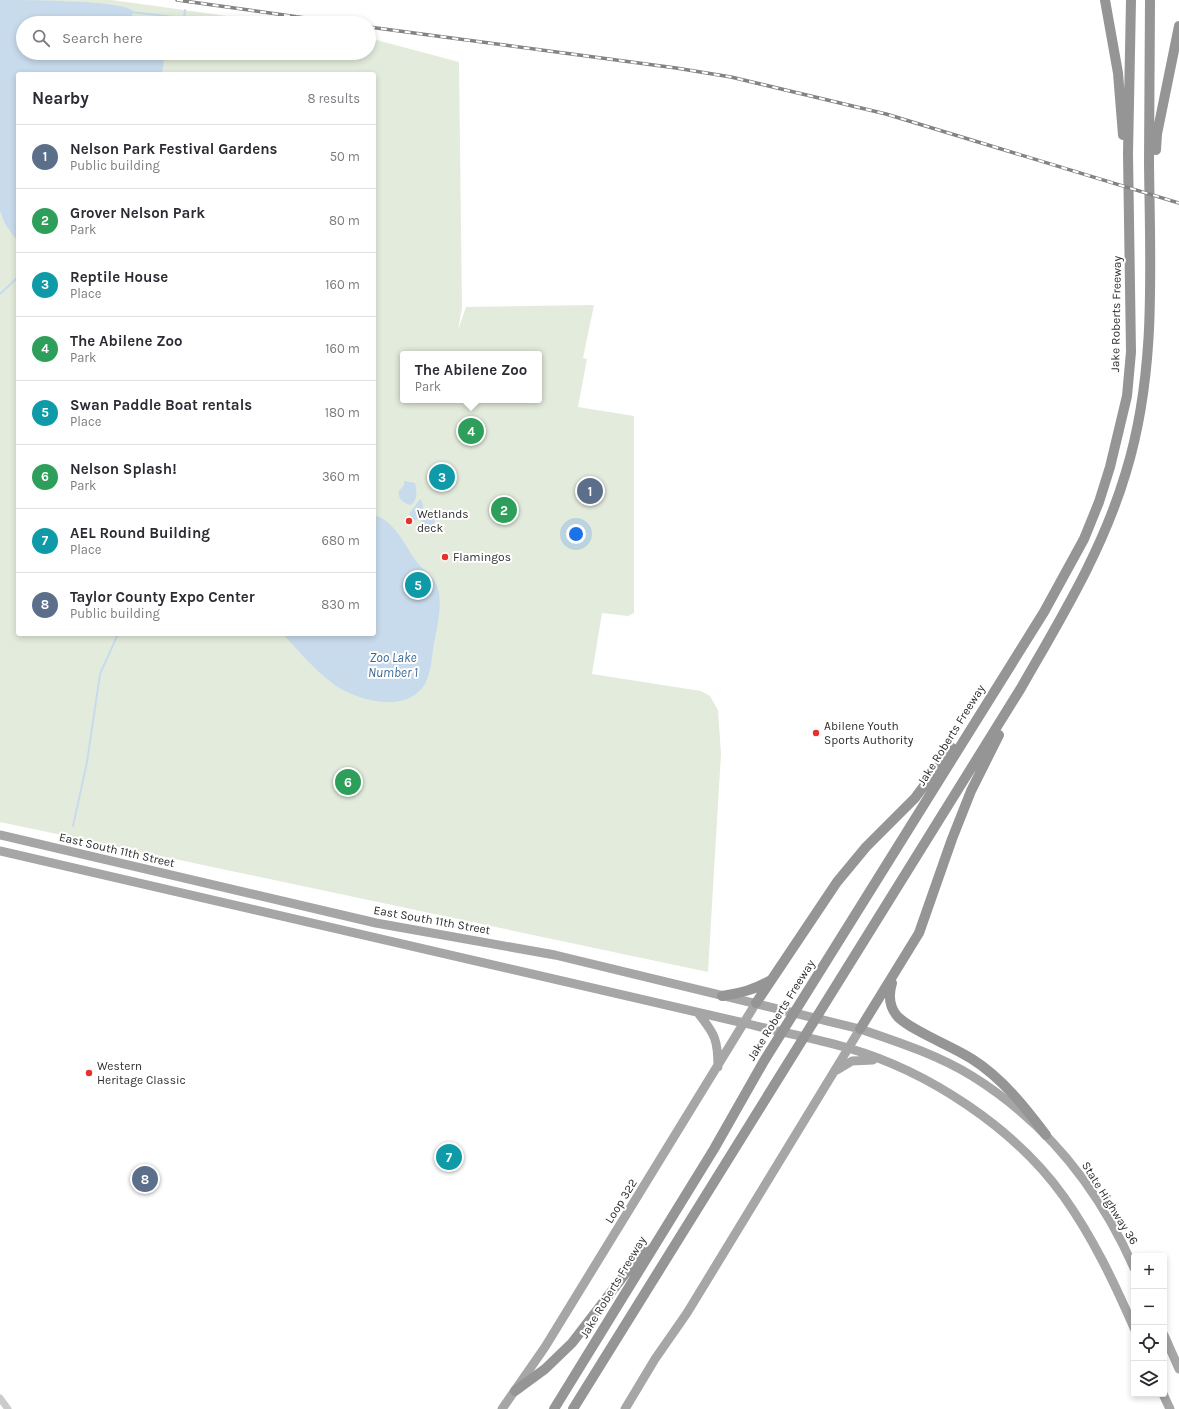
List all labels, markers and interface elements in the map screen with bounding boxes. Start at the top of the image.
search box [16,16,376,60]
icon: search [30,27,52,49]
text: Search here [62,29,143,47]
text: Nearby [32,88,89,108]
text: 8 results [307,91,360,106]
text: Nelson Park Festival Gardens [70,140,277,158]
text: 1 [43,149,47,164]
text: 50 m [330,149,360,164]
text: Public building [70,158,160,173]
text: Grover Nelson Park [70,204,205,222]
text: 2 [41,213,49,228]
text: 80 m [329,213,360,228]
text: Park [70,222,96,237]
street label: Jake Roberts Freeway [1108,255,1124,372]
text: Reptile House [70,268,168,286]
text: 3 [41,277,49,292]
text: 160 m [325,277,360,292]
text: Place [70,286,101,301]
text: The Abilene Zoo [70,332,183,350]
text: 4 [41,341,49,356]
text: 160 m [325,341,360,356]
text: Park [70,350,96,365]
popup [400,351,542,403]
text: The Abilene Zoo [415,361,527,379]
text: Park [415,379,441,394]
text: Swan Paddle Boat rentals [70,396,252,414]
text: 5 [41,405,49,420]
text: 180 m [325,405,360,420]
text: Place [70,414,101,429]
pin: 4 [458,416,484,446]
text: Nelson Splash! [70,460,177,478]
pin: 3 [429,462,455,492]
text: 6 [41,469,49,484]
text: 360 m [322,469,360,484]
pin: 1 [577,476,603,506]
text: Park [70,478,96,493]
pin: 2 [491,495,517,525]
place label: Wetlands deck [417,507,469,535]
marker: Wetlands deck [404,516,414,526]
text: AEL Round Building [70,524,210,542]
your location [566,524,586,544]
text: 7 [42,533,48,548]
text: 680 m [322,533,360,548]
text: Place [70,542,101,557]
place label: Flamingos [453,550,511,564]
marker: Flamingos [440,552,450,562]
pin: 5 [405,570,431,600]
text: Taylor County Expo Center [70,588,255,606]
text: 8 [41,597,49,612]
text: 830 m [321,597,360,612]
text: Public building [70,606,160,621]
water label: Zoo Lake Number 1 [368,650,418,680]
street label: Jake Roberts Freeway [914,682,988,788]
place label: Abilene Youth Sports Authority [824,719,914,747]
marker: Abilene Youth Sports Authority [811,728,821,738]
pin: 6 [335,767,361,797]
street label: East South 11th Street [58,830,177,870]
street label: East South 11th Street [373,903,492,937]
street label: Jake Roberts Freeway [744,957,818,1063]
place label: Western Heritage Classic [97,1059,186,1087]
marker: Western Heritage Classic [84,1068,94,1078]
pin: 7 [436,1142,462,1172]
street label: State Highway 36 [1079,1159,1141,1247]
pin: 8 [132,1164,158,1194]
street label: Loop 322 [602,1176,640,1226]
street label: Jake Roberts Freeway [577,1233,649,1340]
map controls [1131,1253,1167,1397]
button: + [1131,1253,1167,1289]
button: − [1131,1289,1167,1325]
button: locate [1131,1325,1167,1361]
button: layers [1131,1361,1167,1397]

